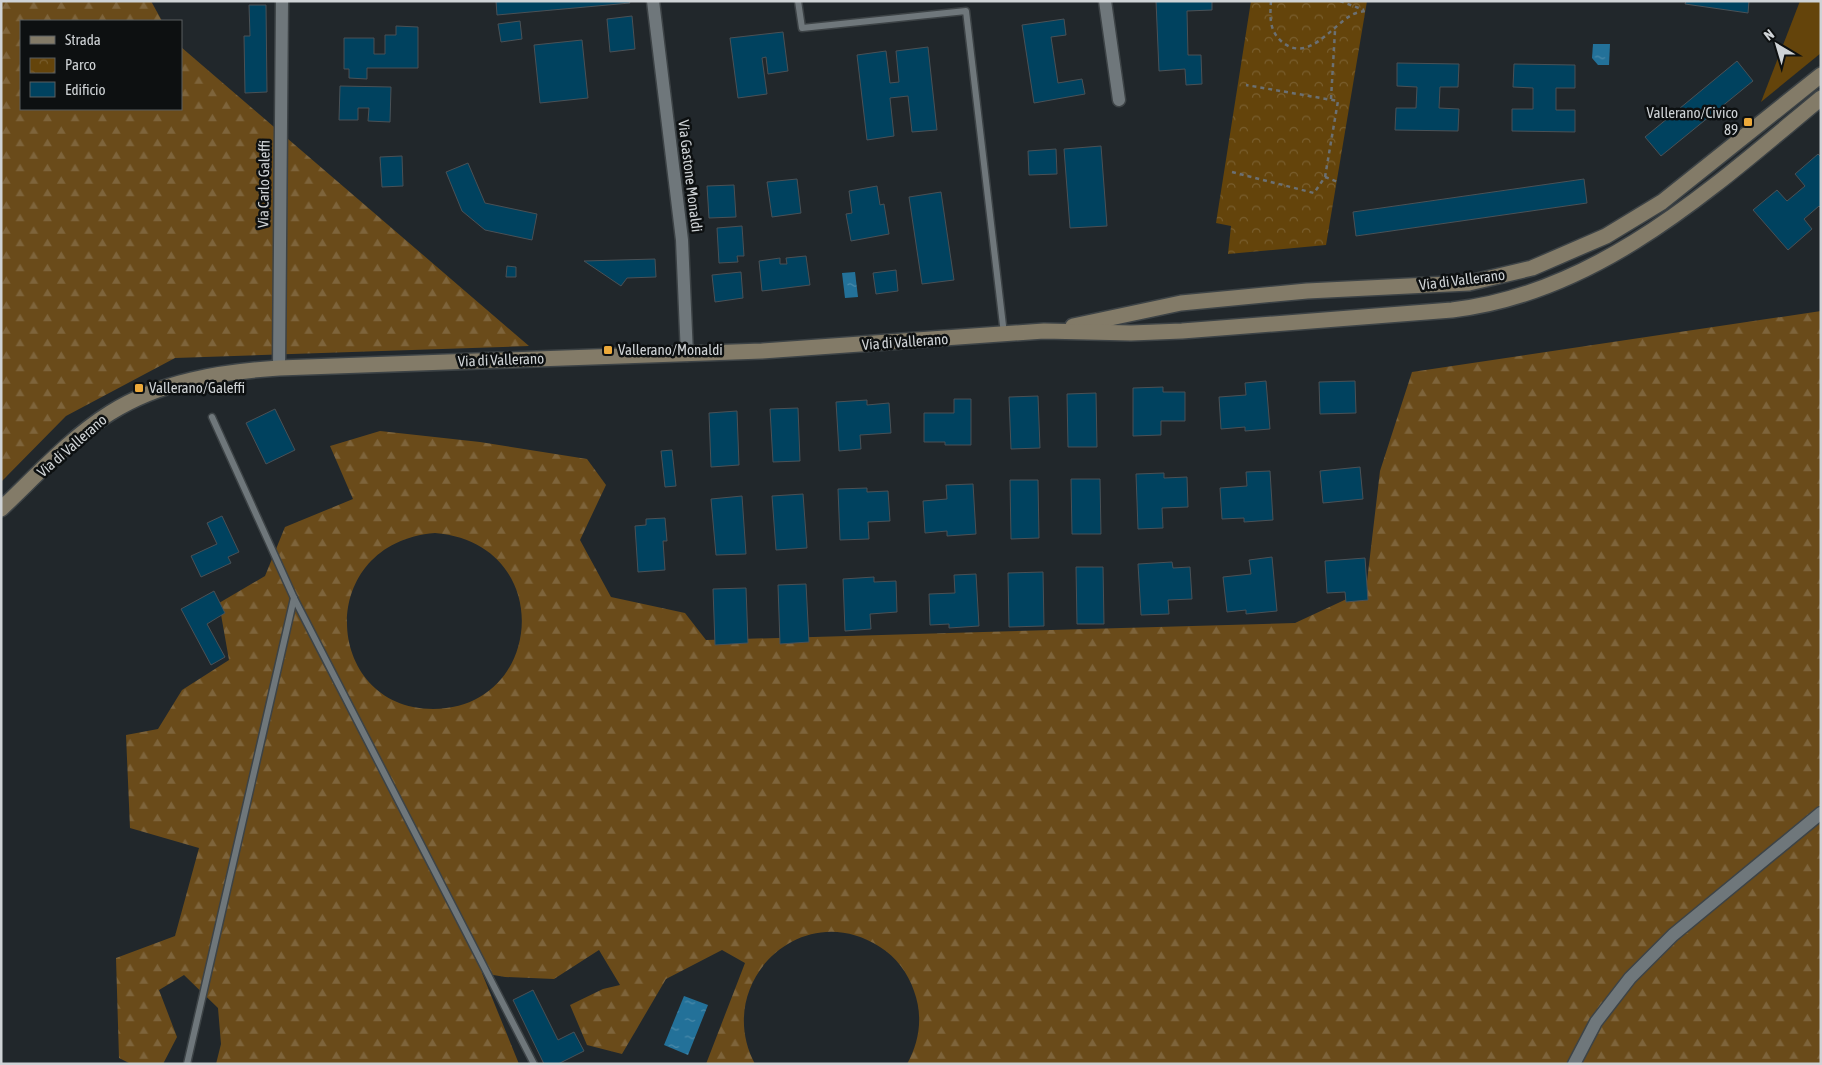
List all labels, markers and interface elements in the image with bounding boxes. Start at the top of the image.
legend [20,20,182,110]
north arrow [1752,20,1802,70]
text: N [1761,26,1777,44]
text: Strada [65,31,101,48]
text: Parco [65,56,96,73]
text: Edificio [65,81,106,98]
place label: Vallerano/Civico 89 [1647,104,1738,138]
marker: Vallerano/Civico 89 [1742,116,1754,128]
street label: Via Gastone Monaldi [675,119,706,233]
street label: Via Carlo Galeffi [254,140,273,228]
street label: Via di Vallerano [1418,266,1506,293]
street label: Via di Vallerano [861,330,949,353]
place label: Vallerano/Monaldi [618,341,723,358]
marker: Vallerano/Monaldi [602,344,614,356]
street label: Via di Vallerano [458,349,544,370]
place label: Vallerano/Galeffi [149,379,245,396]
marker: Vallerano/Galeffi [133,382,145,394]
street label: Via di Vallerano [34,411,110,480]

